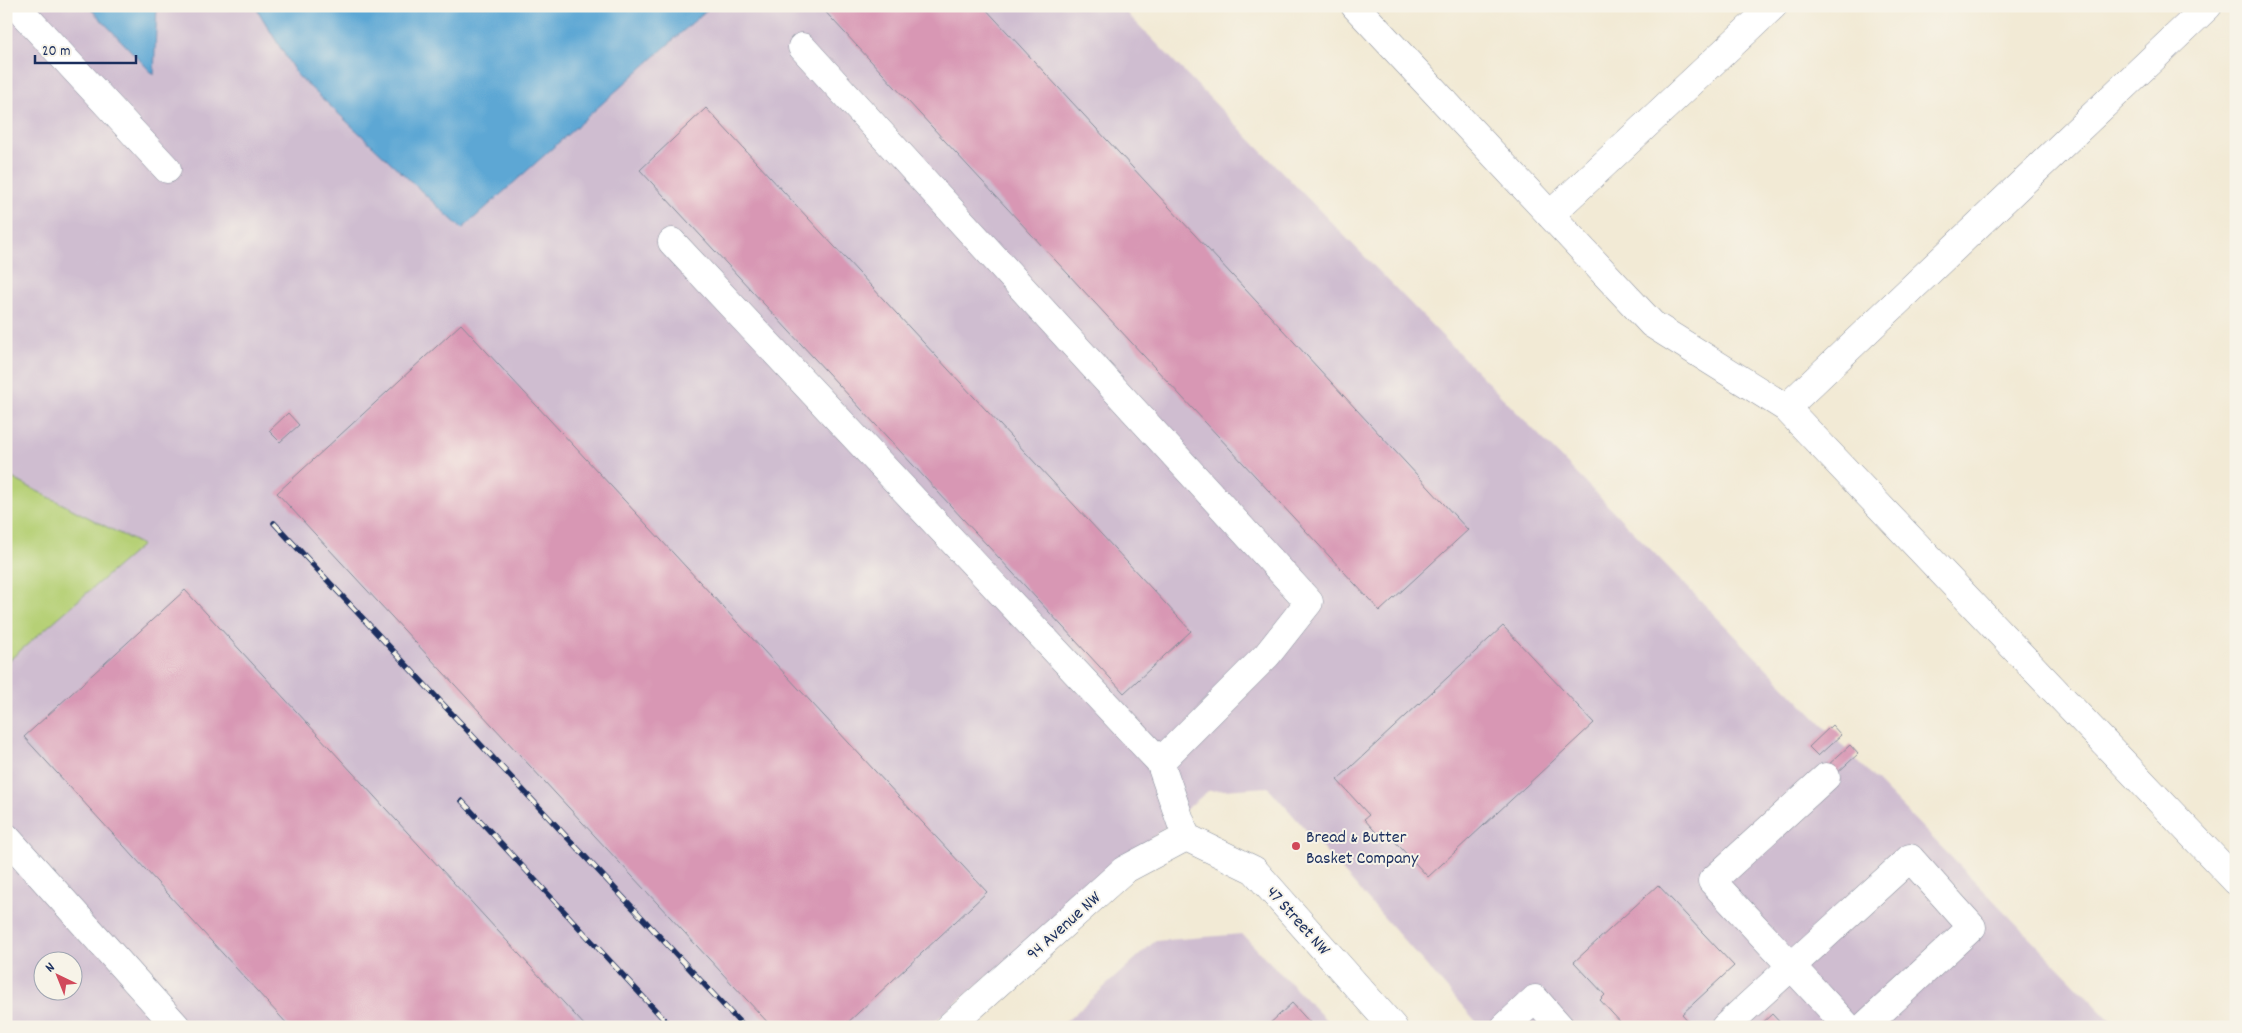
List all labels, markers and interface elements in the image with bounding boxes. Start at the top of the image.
scale bar [35,32,136,64]
text: 20 m [42,41,70,63]
place label: Bread & Butter Basket Company [1306,826,1419,872]
marker: Bread & Butter Basket Company [1290,840,1302,852]
street label: 47 Street NW [1259,882,1336,962]
street label: 94 Avenue NW [1022,886,1108,967]
north arrow [32,950,82,1000]
text: N [41,958,60,978]

